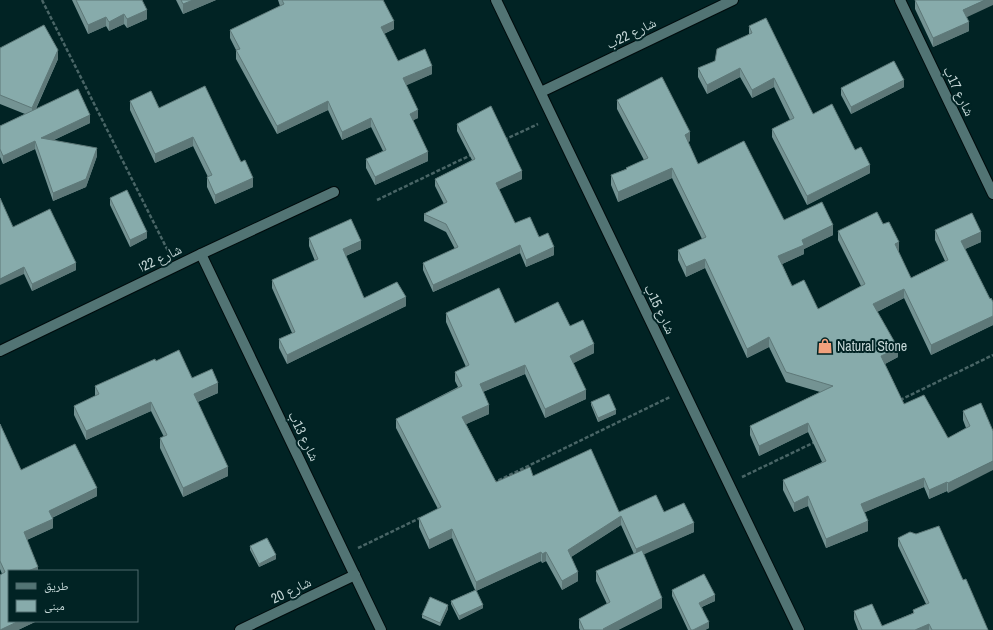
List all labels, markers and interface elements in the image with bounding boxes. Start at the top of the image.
street label: شارع 22ب [603,13,659,54]
street label: شارع 17ب [938,63,979,119]
street label: شارع 22ا [135,240,185,277]
street label: شارع 15ب [639,281,680,337]
shop icon: Natural Stone [816,337,834,355]
place label: Natural Stone [837,337,907,355]
street label: شارع 13ب [283,408,324,464]
legend [8,570,138,622]
street label: شارع 20 [268,573,315,608]
text: طريق [44,578,69,594]
text: مبنى [44,598,65,614]

